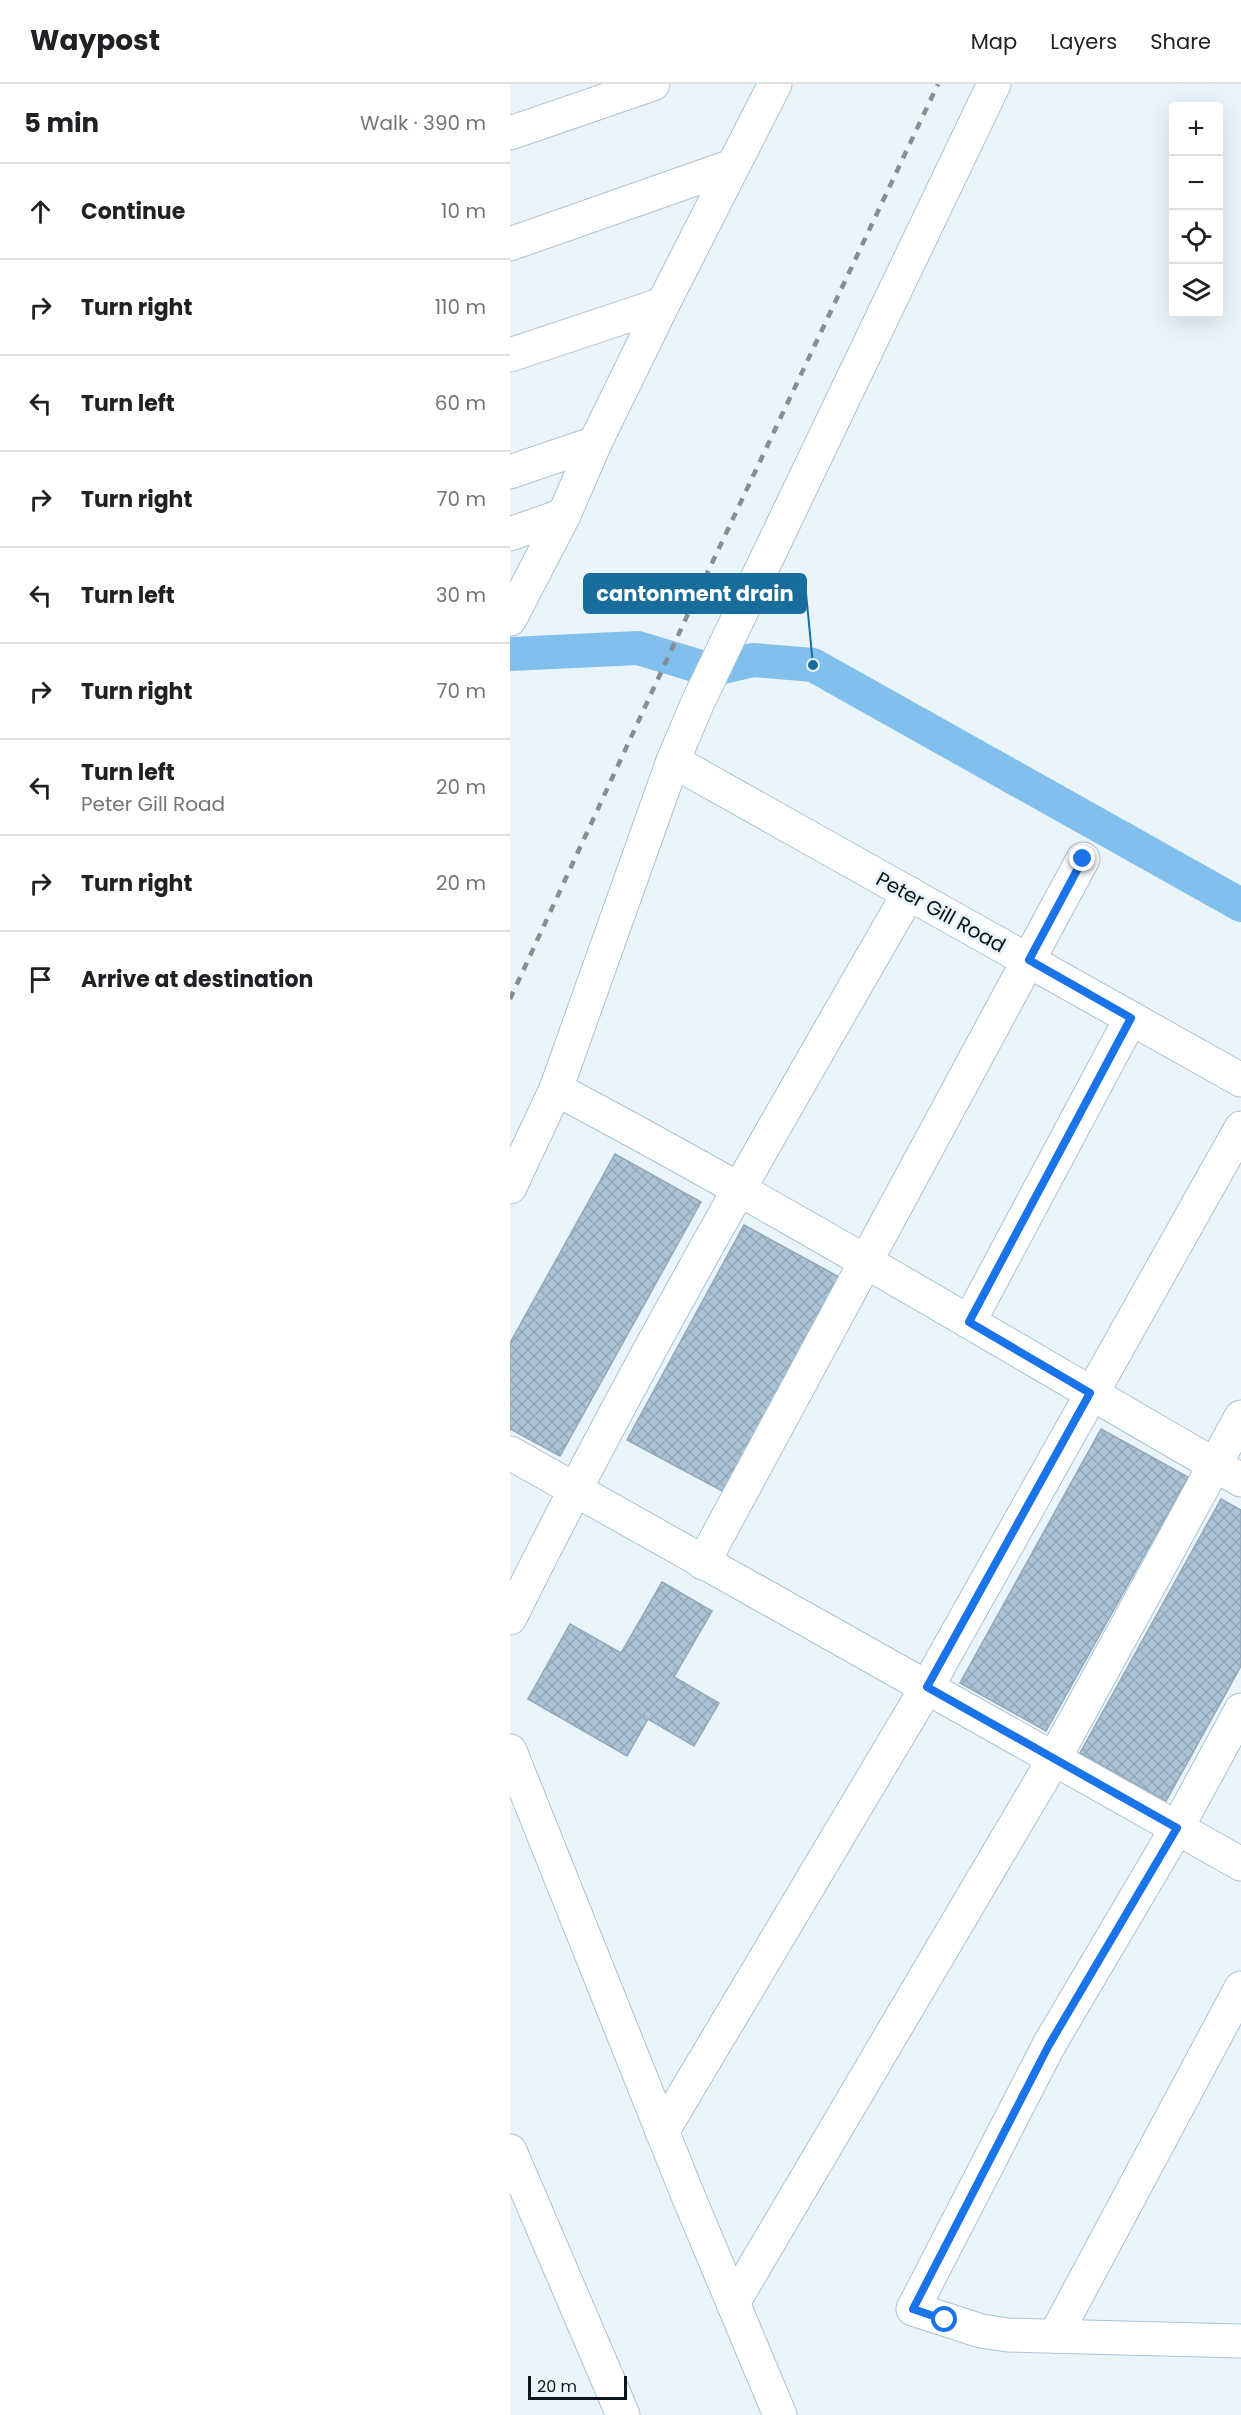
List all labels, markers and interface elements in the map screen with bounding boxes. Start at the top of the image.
text: Waypost [30,21,160,60]
text: Map [971,27,1017,56]
text: Layers [1050,27,1117,56]
text: Share [1150,27,1211,56]
map controls [1169,102,1223,318]
button: + [1169,102,1223,156]
text: 5 min [24,105,99,141]
text: Walk · 390 m [360,109,486,137]
button: − [1169,156,1223,210]
icon: ahead [24,195,57,228]
text: Continue [81,196,185,227]
text: 10 m [441,197,486,225]
button: locate [1169,210,1223,264]
button: layers [1169,264,1223,318]
icon: right [24,291,57,324]
text: Turn right [81,292,192,323]
text: 110 m [435,293,486,321]
icon: left [24,387,57,420]
text: Turn left [81,388,175,419]
text: 60 m [435,389,486,417]
icon: right [24,483,57,516]
text: Turn right [81,484,192,515]
text: 70 m [437,485,486,513]
callout: cantonment drain [584,574,806,613]
icon: left [24,579,57,612]
text: cantonment drain [596,579,794,608]
text: Turn left [81,580,175,611]
text: 30 m [436,581,486,609]
icon: right [24,675,57,708]
text: Turn right [81,676,192,707]
text: 70 m [437,677,486,705]
text: Turn left [81,757,175,788]
icon: left [24,771,57,804]
text: 20 m [436,773,486,801]
text: Peter Gill Road [81,790,225,818]
route end [1069,845,1095,871]
street label: Peter Gill Road [871,865,1011,959]
icon: right [24,867,57,900]
text: Turn right [81,868,192,899]
text: 20 m [436,869,486,897]
icon: arrive [24,963,57,996]
text: Arrive at destination [81,964,313,995]
route start [931,2306,957,2332]
scale bar [528,2373,627,2400]
text: 20 m [537,2375,577,2398]

